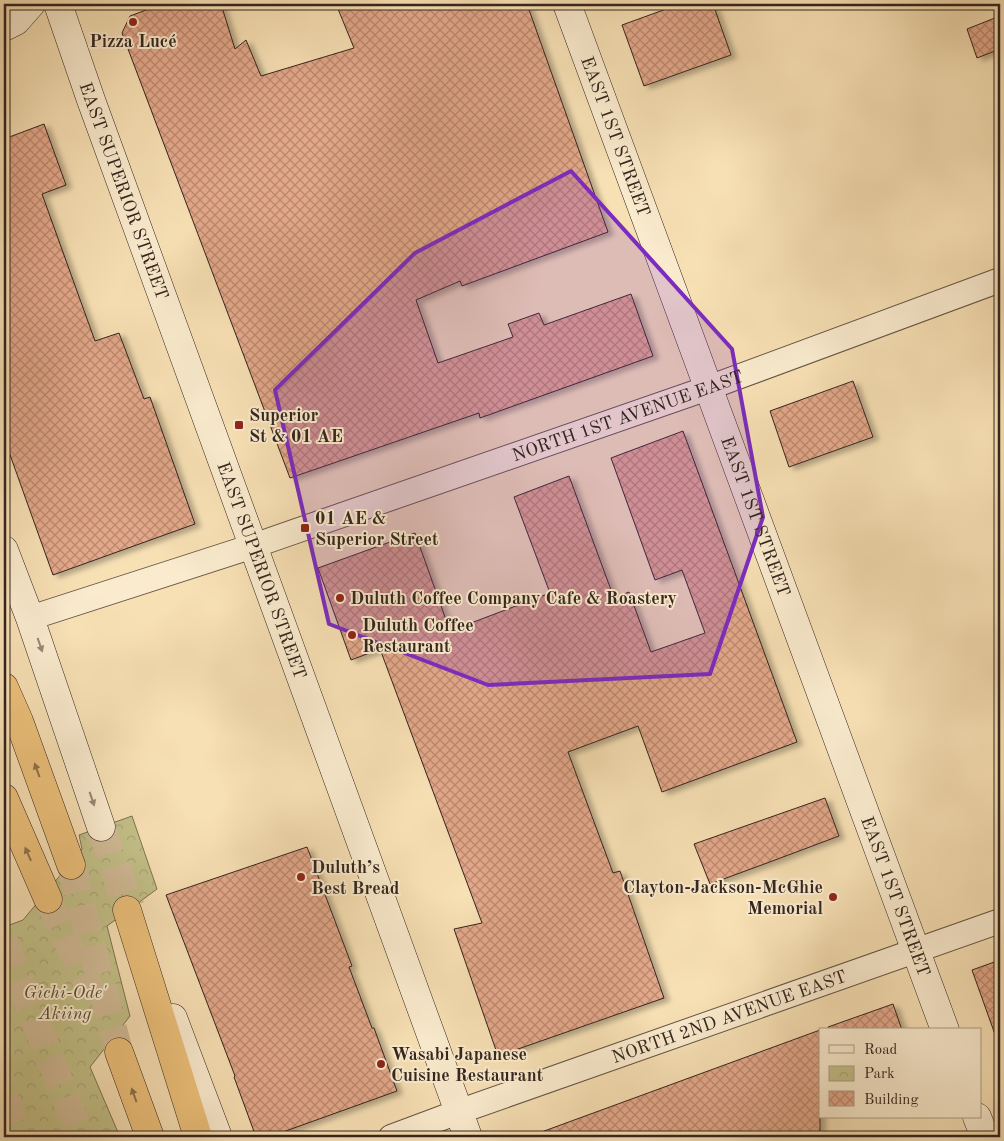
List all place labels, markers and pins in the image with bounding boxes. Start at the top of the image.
marker: Pizza Lucé [127,16,139,28]
place label: Pizza Lucé [89,33,177,51]
place label: Superior St & 01 AE [249,407,343,446]
marker: Superior St & 01 AE [233,419,245,431]
place label: 01 AE & Superior Street [315,510,439,549]
marker: 01 AE & Superior Street [299,522,311,534]
place label: Duluth Coffee Company Cafe & Roastery [350,590,677,608]
marker: Duluth Coffee Company Cafe & Roastery [334,592,346,604]
place label: Duluth Coffee Restaurant [362,617,474,656]
marker: Duluth Coffee Restaurant [346,629,358,641]
place label: Duluth’s Best Bread [311,859,400,898]
marker: Duluth’s Best Bread [295,871,307,883]
place label: Clayton-Jackson-McGhie Memorial [623,879,823,918]
marker: Clayton-Jackson-McGhie Memorial [827,891,839,903]
place label: Wasabi Japanese Cuisine Restaurant [391,1046,544,1085]
marker: Wasabi Japanese Cuisine Restaurant [375,1058,387,1070]

